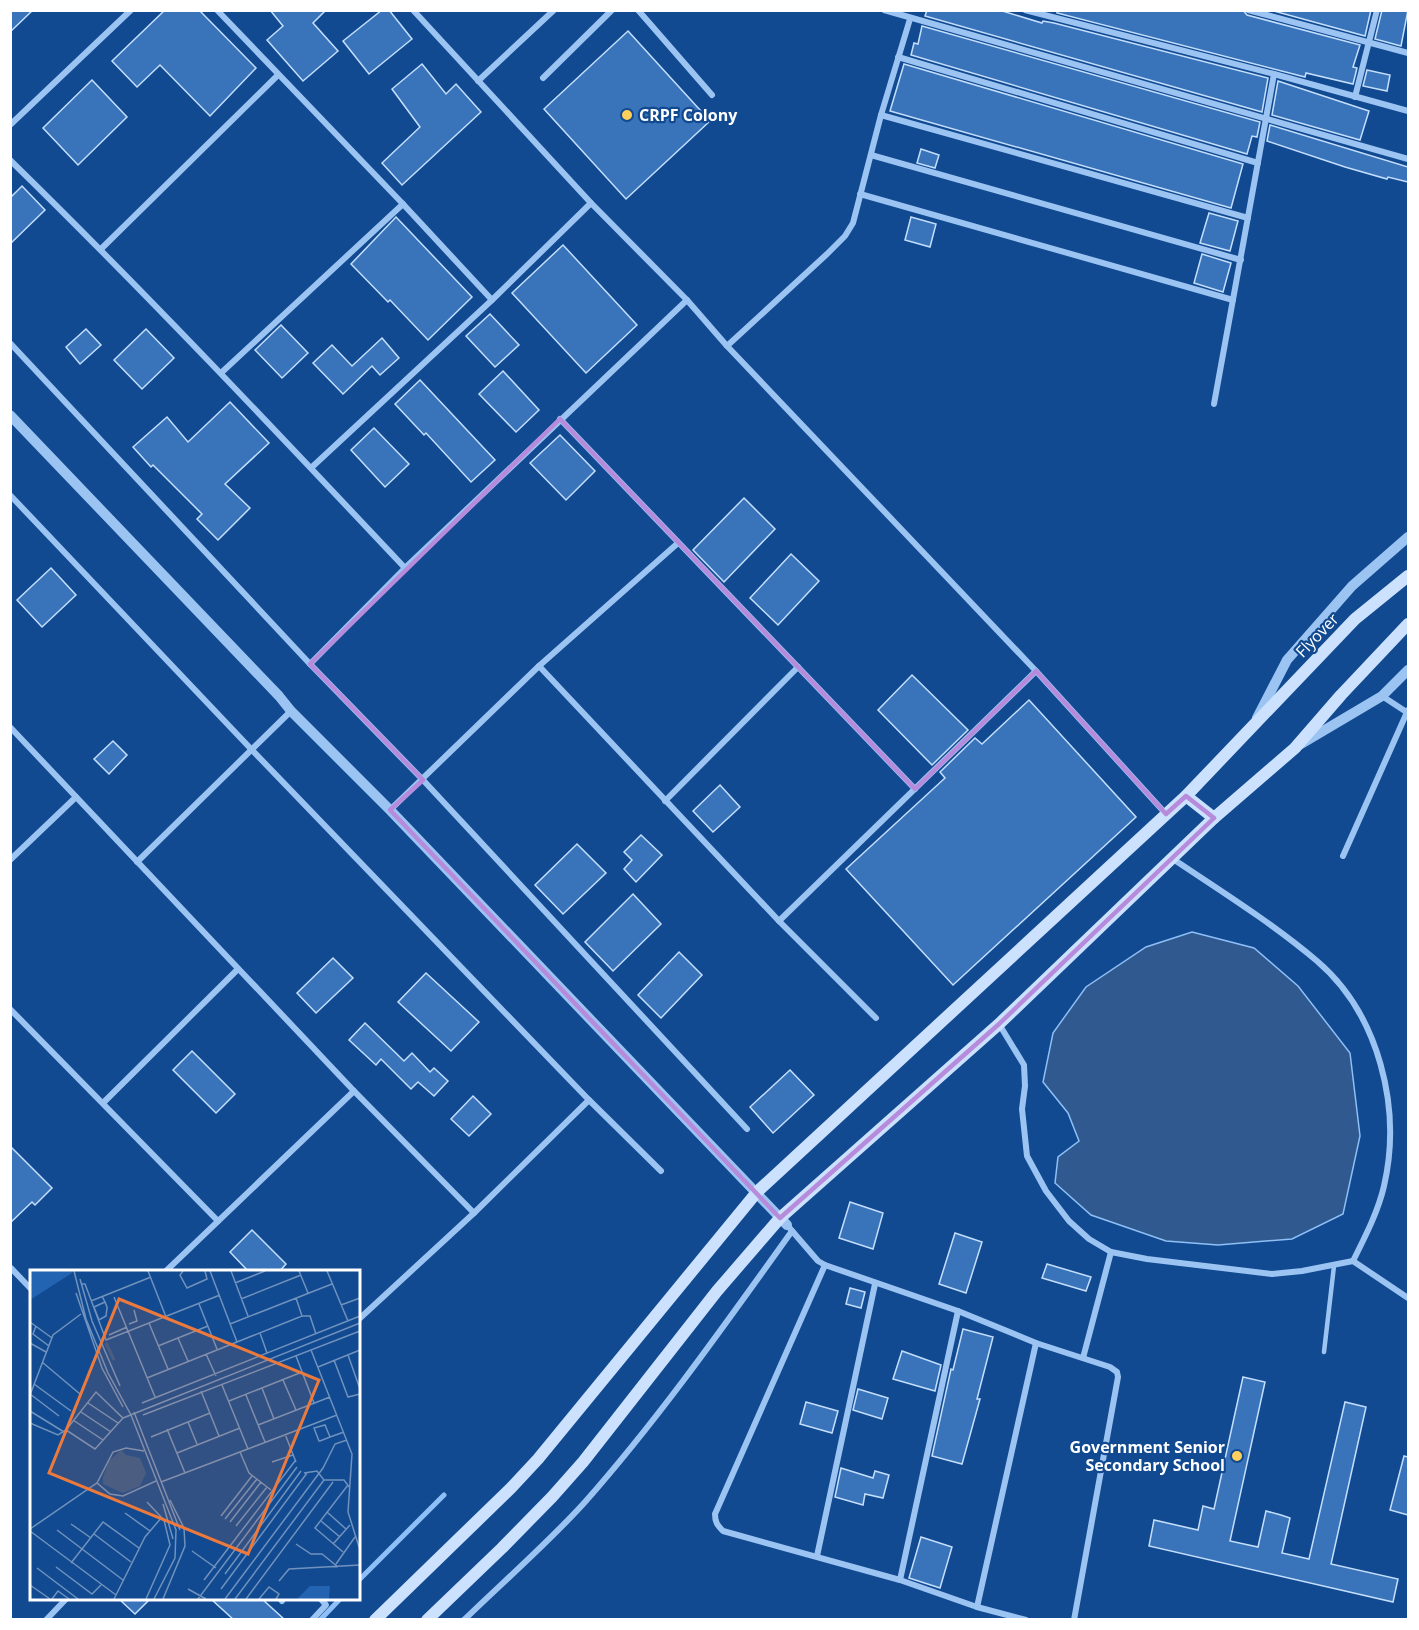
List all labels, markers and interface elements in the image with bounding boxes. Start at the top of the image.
place label: CRPF Colony [639,104,738,126]
marker: CRPF Colony [620,108,634,122]
street label: Flyover [1291,608,1344,662]
inset map [30,1270,360,1600]
place label: Government Senior Secondary School [1070,1436,1225,1476]
marker: Government Senior Secondary School [1230,1449,1244,1463]

